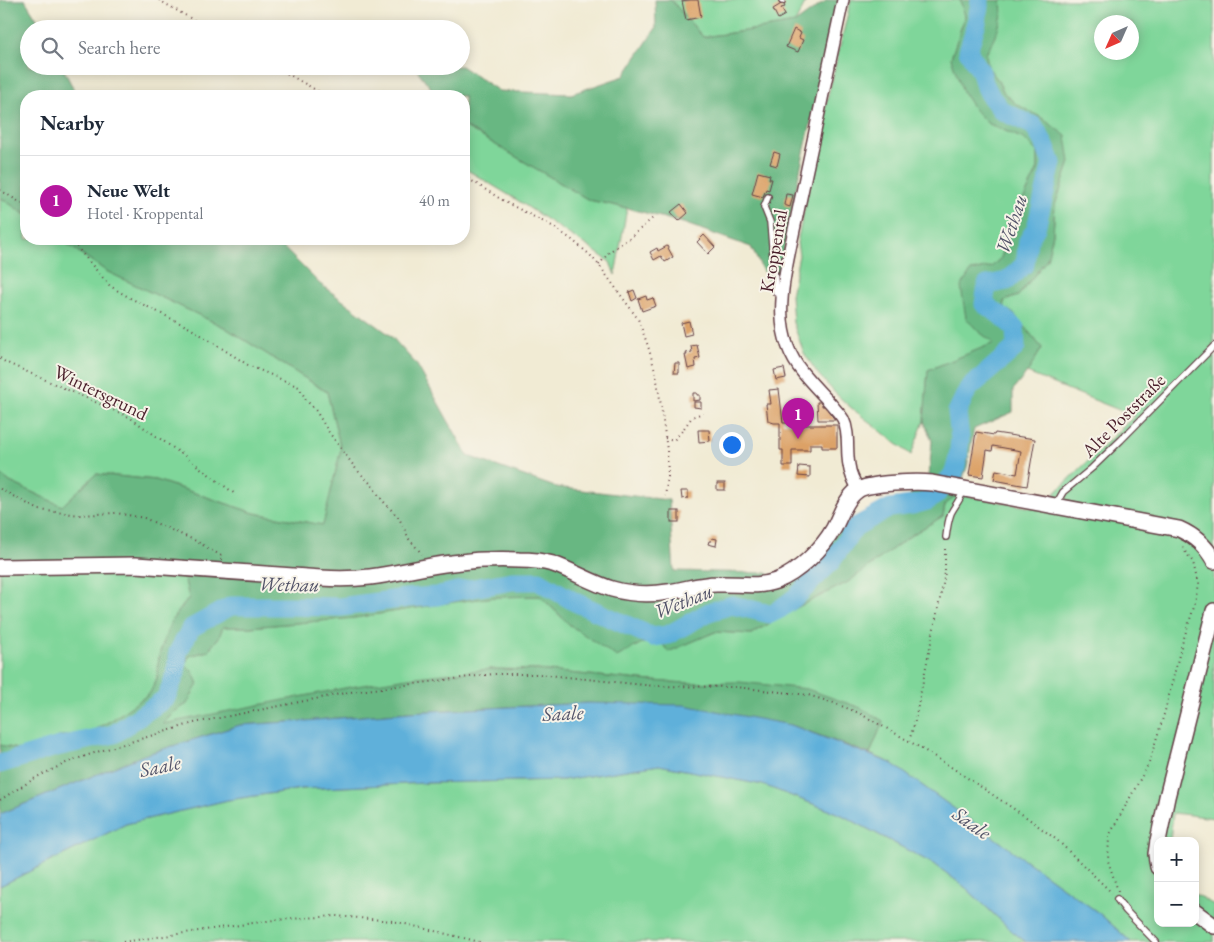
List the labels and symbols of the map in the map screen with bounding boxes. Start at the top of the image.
north arrow [1094,15,1139,60]
water label: Wethau [989,191,1033,257]
street label: Kroppental [754,207,793,295]
street label: Wintersgrund [50,359,152,426]
street label: Alte Poststraße [1075,368,1171,463]
pin: 1 [782,398,814,439]
your location [719,432,745,458]
water label: Wethau [258,570,320,598]
water label: Wethau [650,578,716,624]
water label: Saale [541,699,584,727]
water label: Saale [136,749,183,783]
water label: Saale [947,800,996,846]

